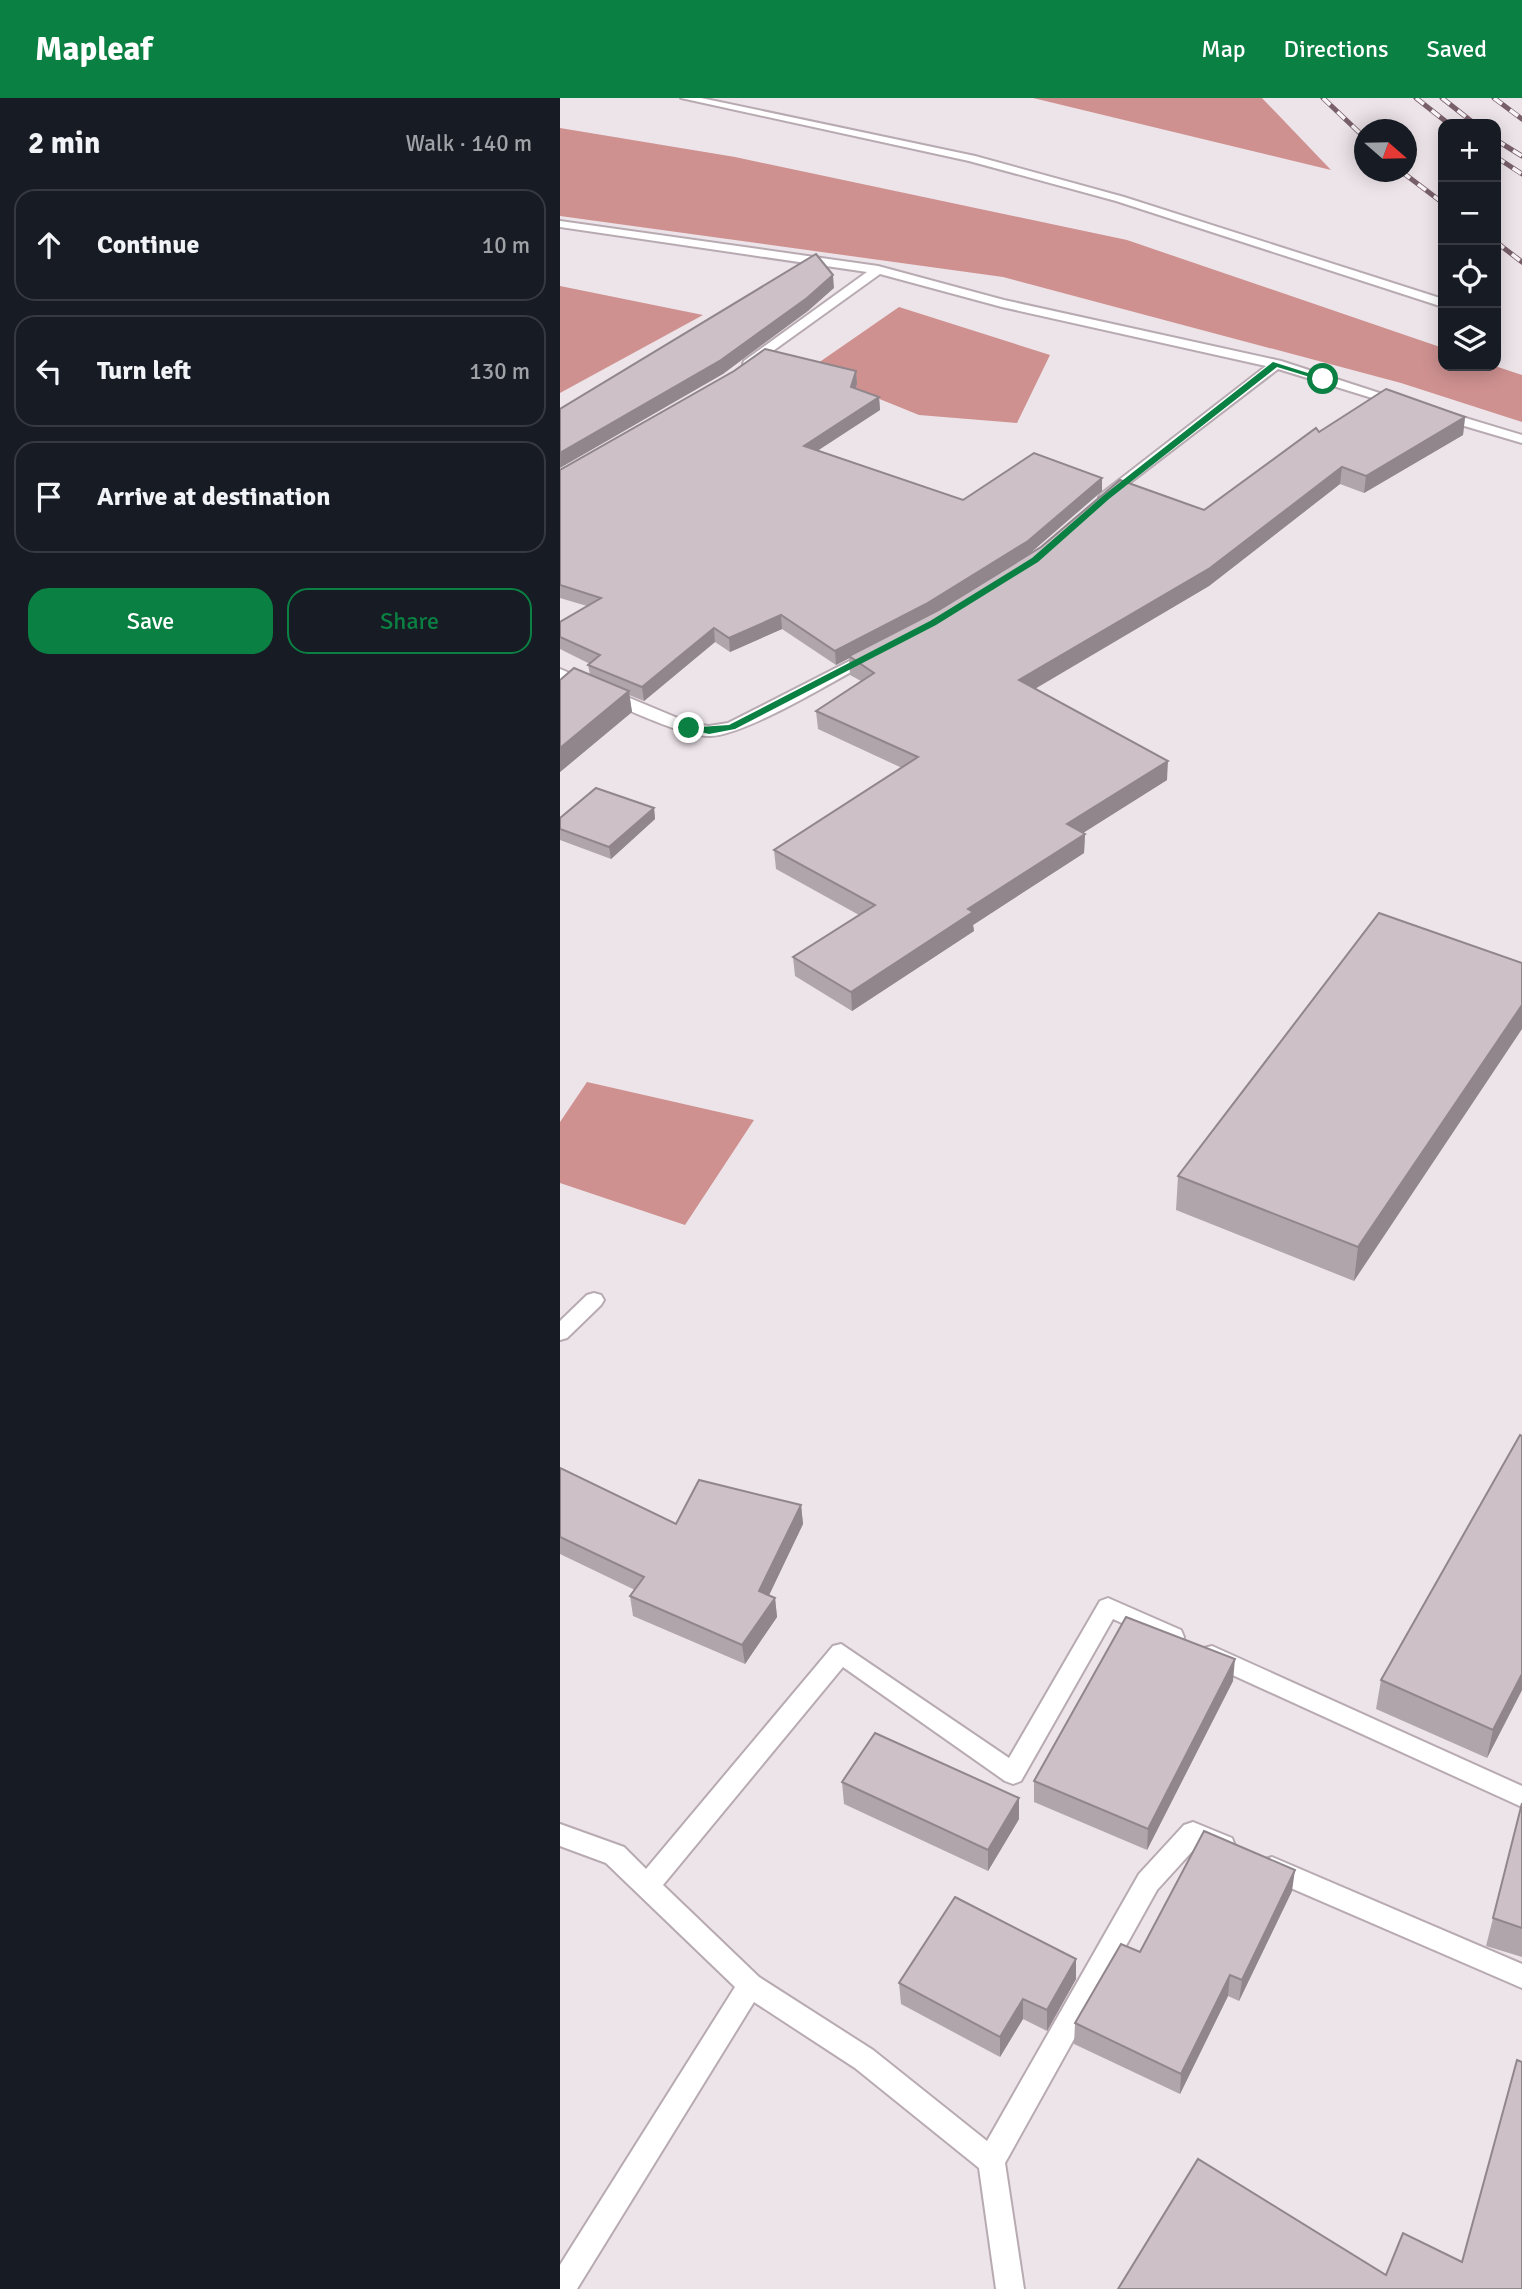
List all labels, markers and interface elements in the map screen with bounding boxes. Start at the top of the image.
text: Mapleaf [35,29,152,70]
text: Map [1201,34,1246,64]
text: Directions [1284,34,1389,64]
text: Saved [1427,34,1487,64]
north arrow [1354,119,1417,182]
map controls [1438,119,1501,371]
button: + [1438,119,1501,182]
text: 2 min [28,125,100,162]
text: Walk · 140 m [406,129,532,158]
button: − [1438,182,1501,245]
icon: ahead [30,226,68,264]
text: Continue [97,229,199,261]
text: 10 m [482,231,530,260]
button: locate [1438,245,1501,308]
button: layers [1438,308,1501,371]
icon: left [30,352,68,390]
text: Turn left [97,355,191,387]
text: 130 m [469,357,530,386]
route start [1307,363,1338,394]
icon: arrive [30,478,68,516]
text: Arrive at destination [97,481,330,513]
button: Save [28,588,273,654]
button: Share [287,588,532,654]
route end [673,712,704,743]

